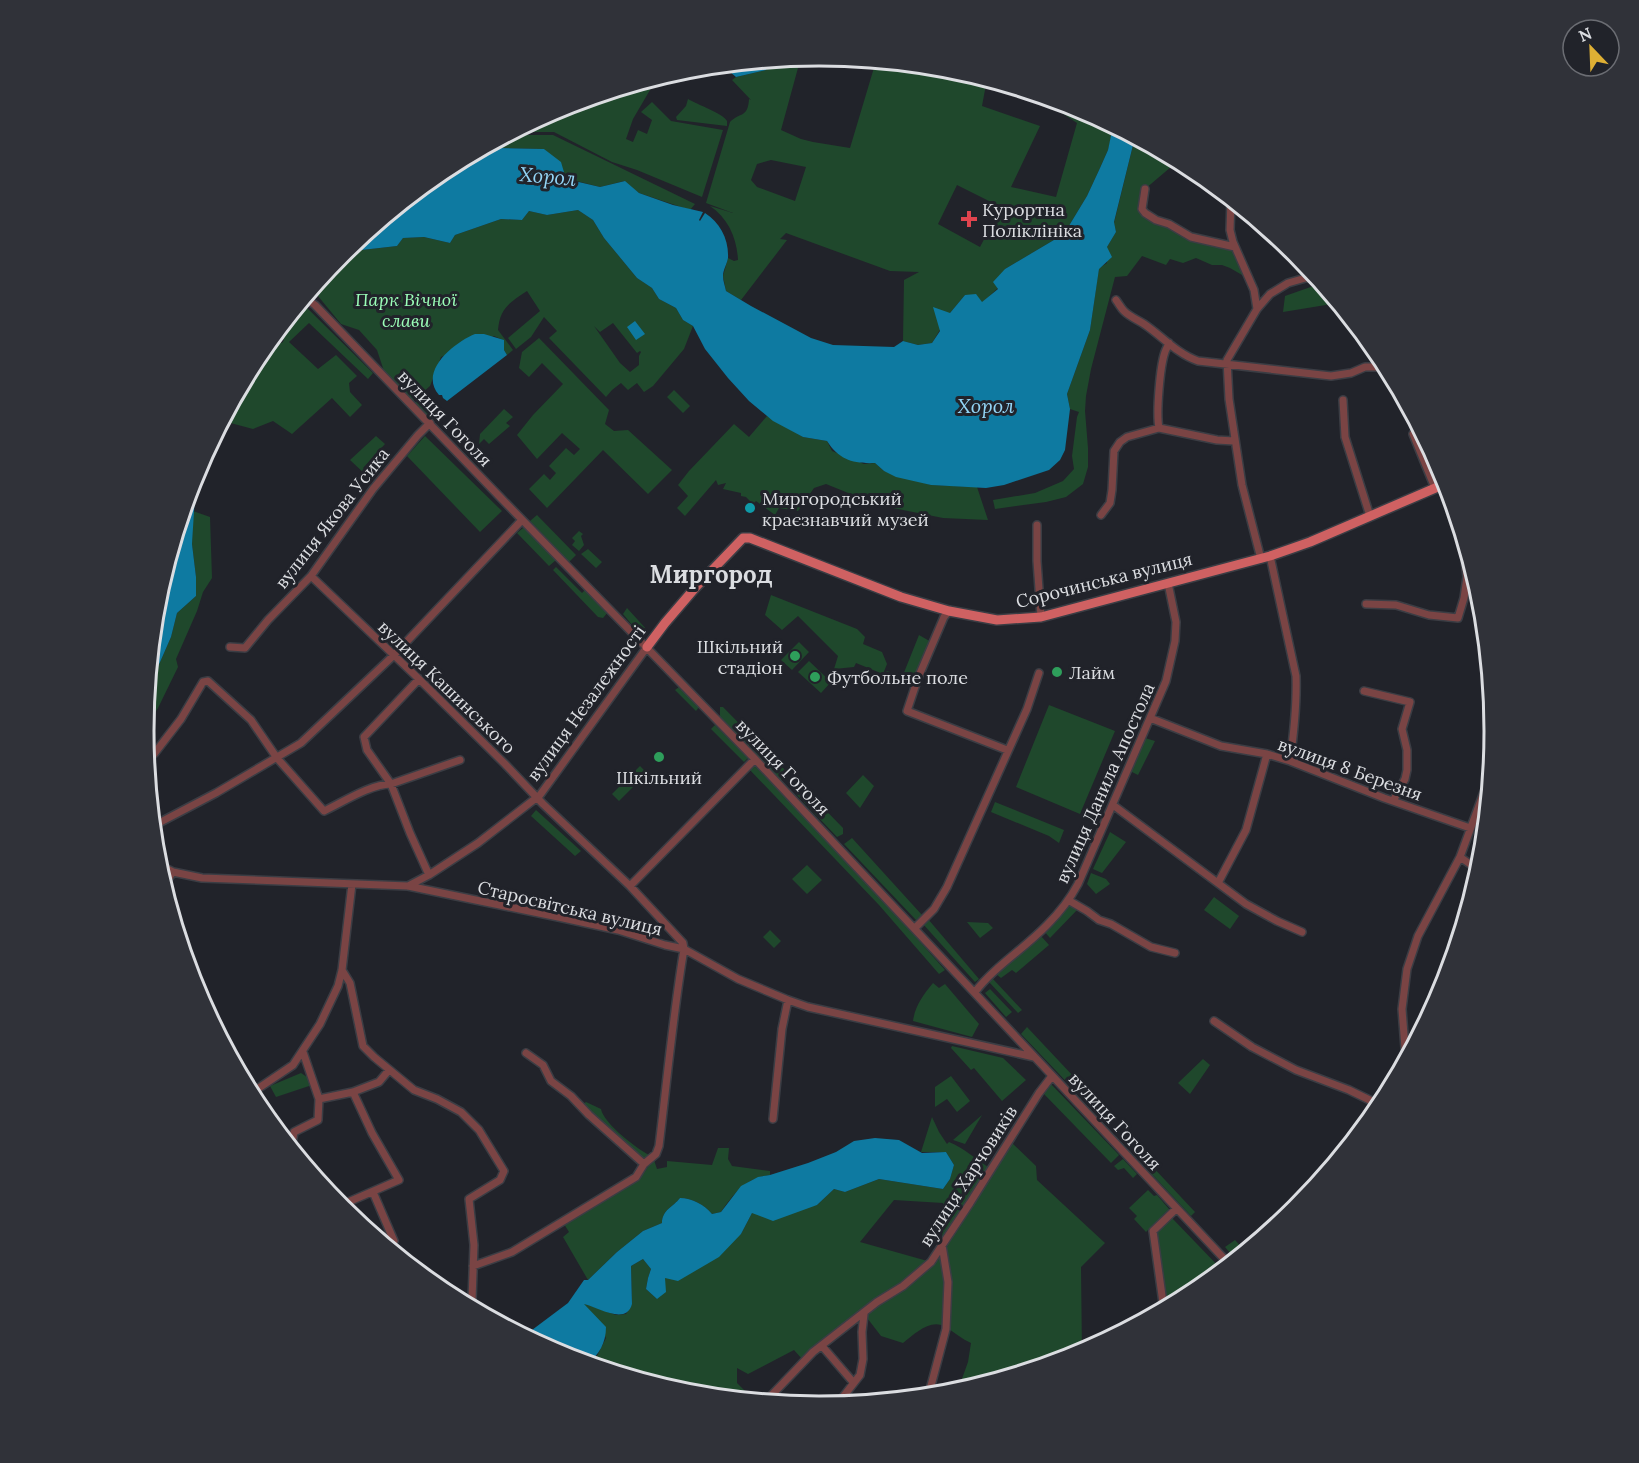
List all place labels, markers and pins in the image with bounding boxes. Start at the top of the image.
place label: Курортна Поліклініка [982,198,1082,242]
marker: Курортна Поліклініка [960,210,978,228]
place label: Миргородський краєзнавчий музей [762,487,929,531]
marker: Миргородський краєзнавчий музей [743,501,757,515]
place label: Шкільний стадіон [697,635,783,679]
marker: Шкільний стадіон [788,649,802,663]
place label: Лайм [1069,661,1115,684]
marker: Лайм [1050,665,1064,679]
place label: Футбольне поле [827,666,968,689]
marker: Футбольне поле [808,670,822,684]
marker: Шкільний [652,750,666,764]
place label: Шкільний [616,766,702,789]

